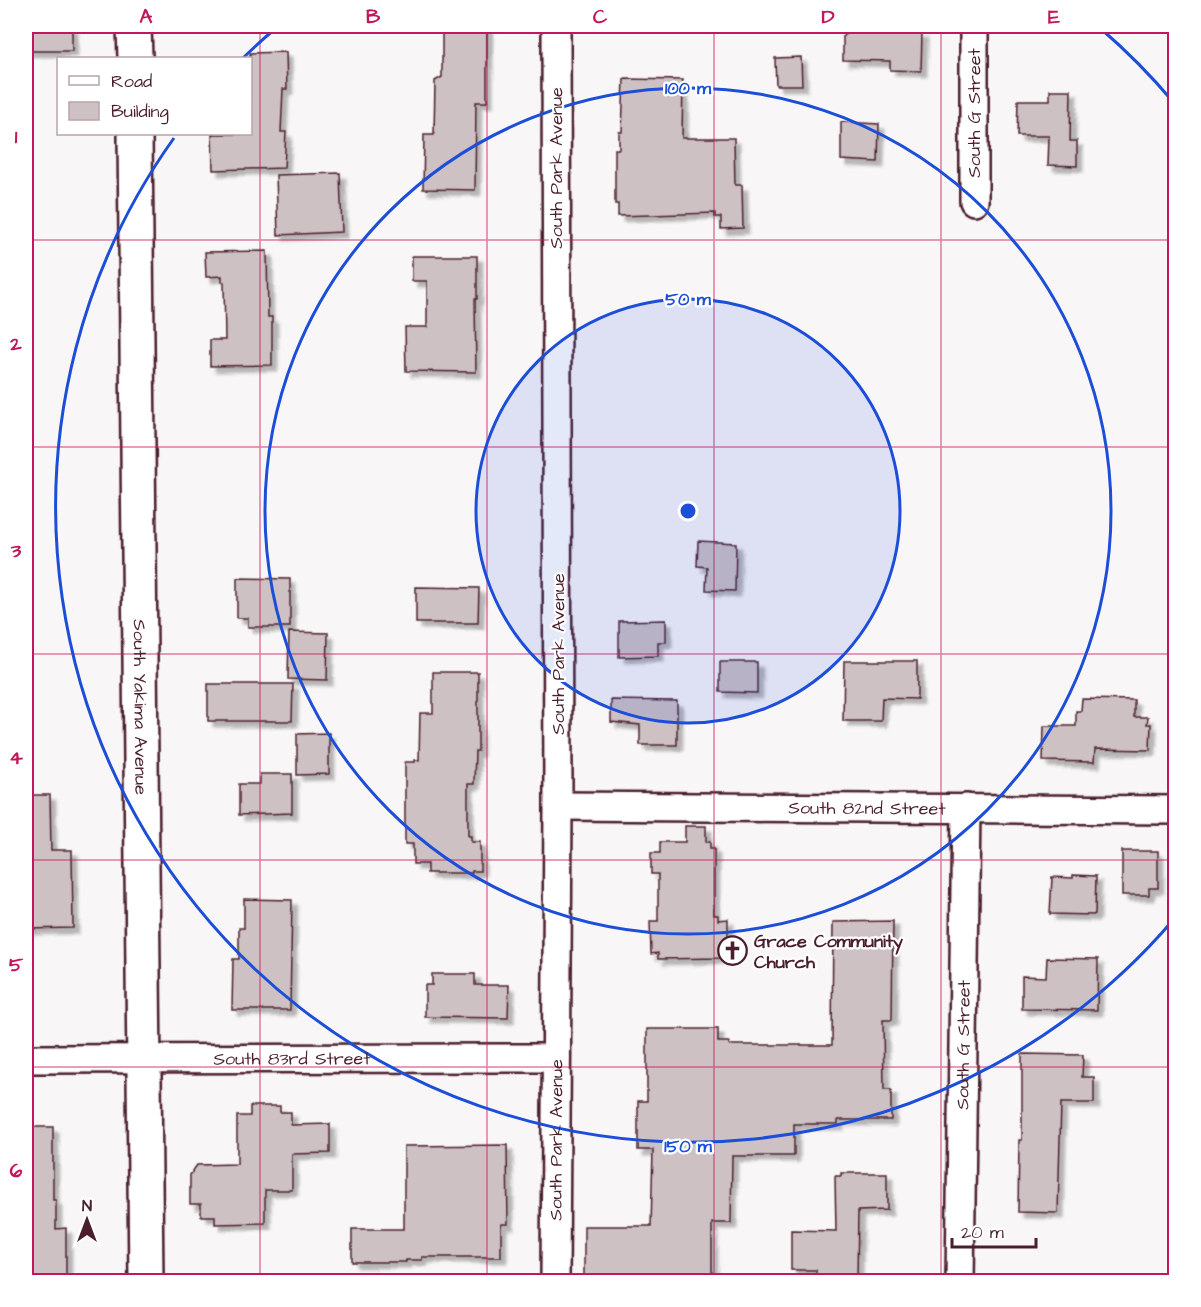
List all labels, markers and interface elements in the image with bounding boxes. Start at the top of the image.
text: A [140,3,153,31]
text: B [366,3,381,31]
text: C [593,3,608,31]
text: D [822,3,835,31]
text: E [1048,3,1060,31]
street label: South G Street [962,48,987,178]
legend [57,57,252,135]
text: Road [111,69,152,94]
text: 100 m [665,76,712,101]
street label: South Park Avenue [544,87,569,249]
text: Building [111,99,169,125]
text: 1 [15,123,18,151]
text: 50 m [665,287,712,312]
text: 2 [9,330,22,358]
centre of rings [678,501,698,521]
text: 3 [10,537,22,565]
street label: South Park Avenue [546,573,571,735]
street label: South Yakima Avenue [127,619,154,795]
text: 4 [9,744,23,772]
street label: South 82nd Street [788,795,946,821]
place label: Grace Community Church [754,929,903,975]
church icon: Grace Community Church [717,935,749,967]
text: 5 [9,951,24,979]
street label: South G Street [950,979,976,1110]
street label: South 83rd Street [213,1046,371,1071]
street label: South Park Avenue [543,1059,569,1221]
text: 150 m [664,1134,713,1159]
text: 6 [10,1157,23,1185]
north arrow [57,1190,117,1250]
text: N [82,1195,92,1217]
scale bar [952,1211,1036,1249]
text: 20 m [961,1220,1004,1245]

